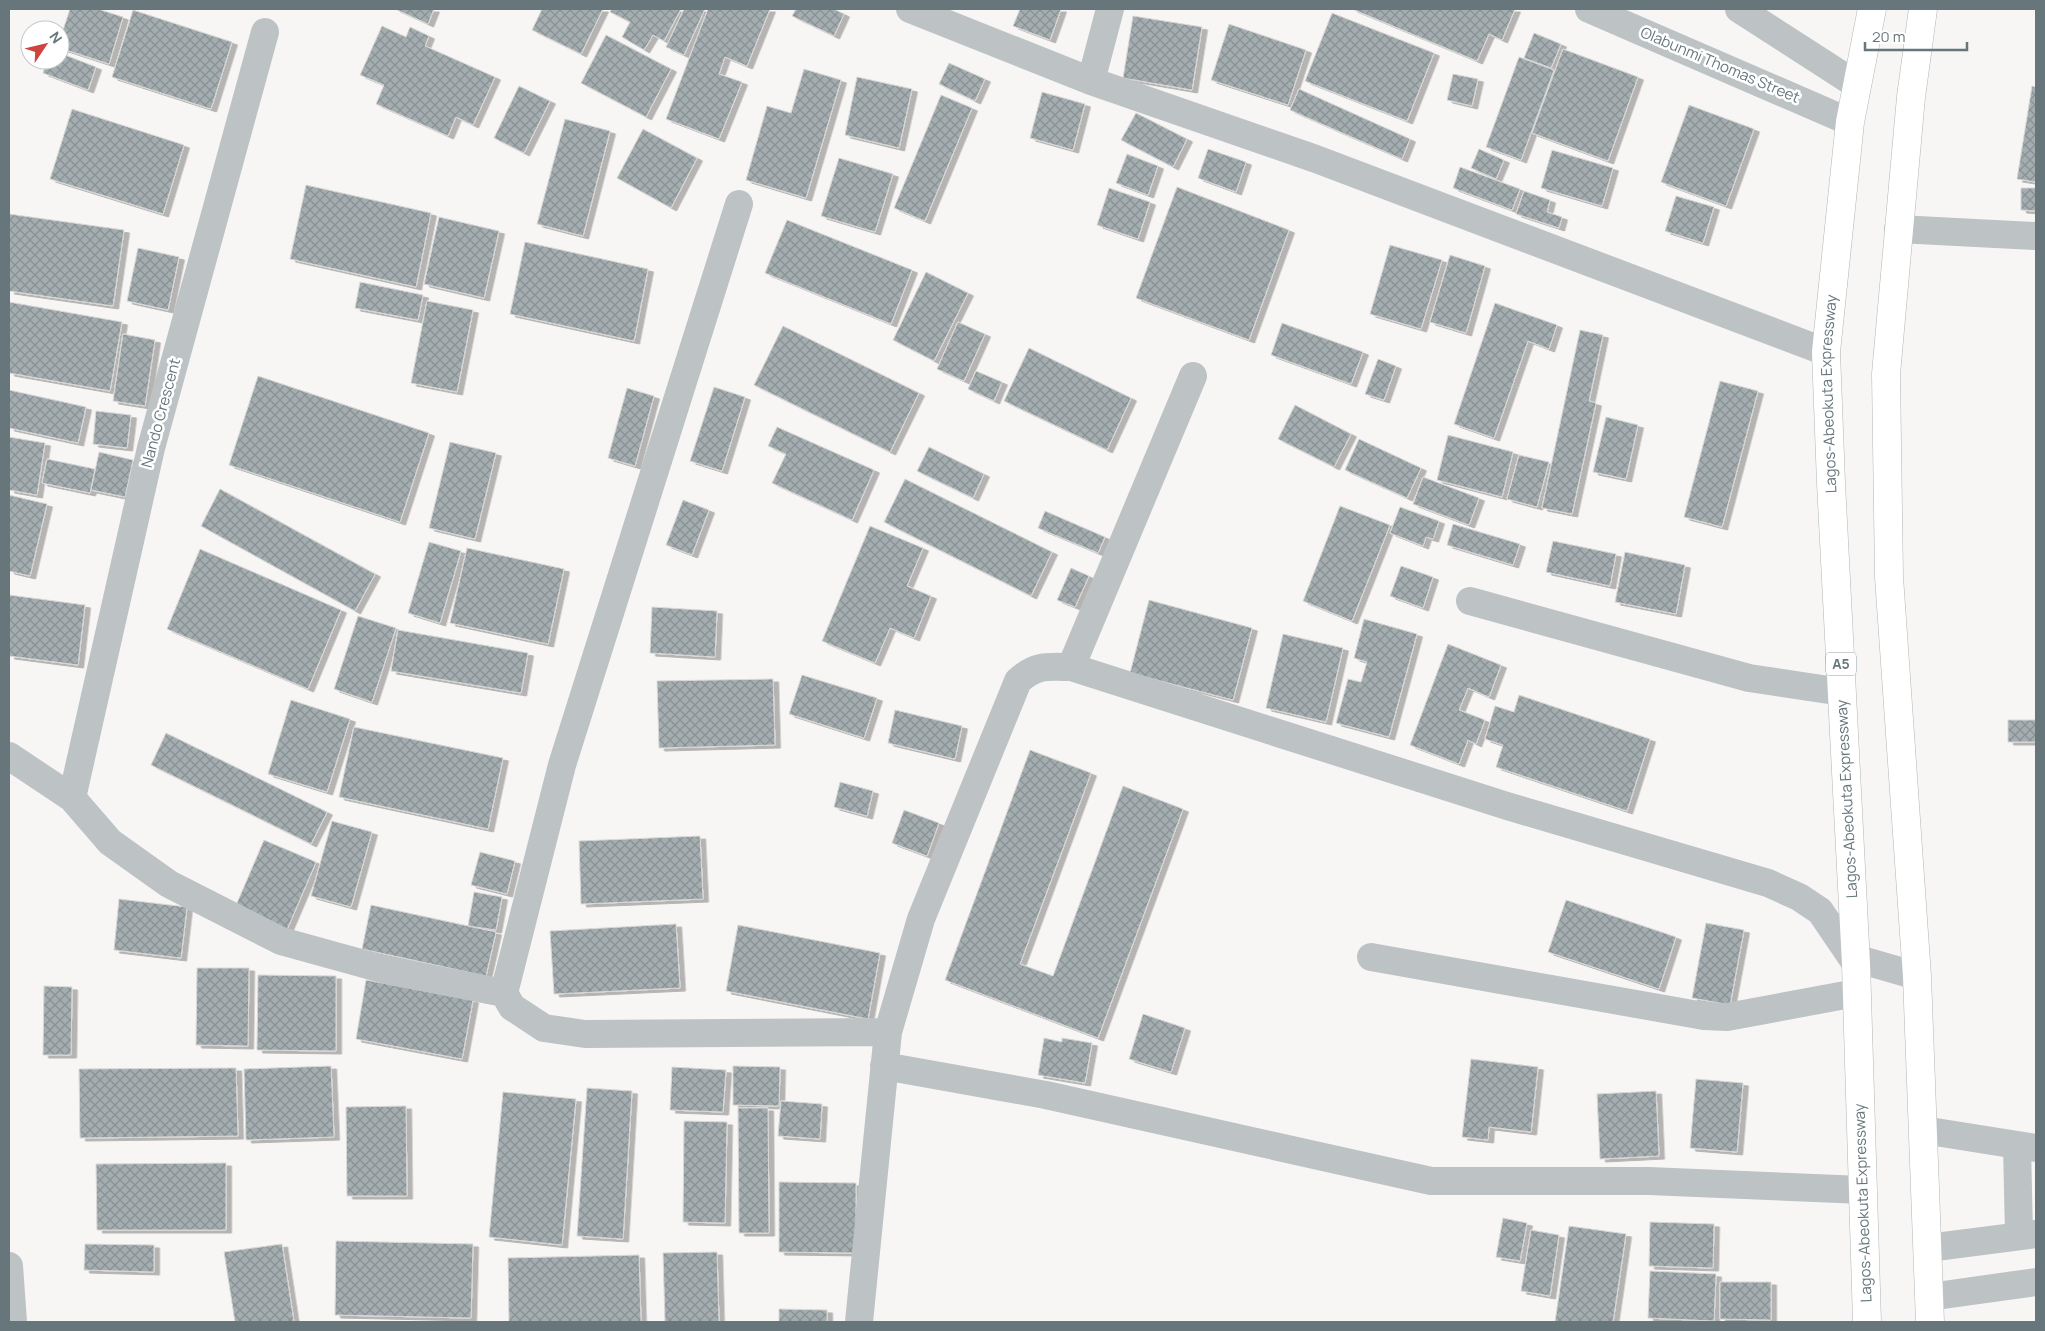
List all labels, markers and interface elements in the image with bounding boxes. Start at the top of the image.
north arrow [20,20,70,70]
scale bar [1865,20,1968,52]
street label: Olabunmi Thomas Street [1637,21,1803,108]
text: 20 m [1872,26,1905,47]
text: N [45,28,67,47]
street label: Lagos-Abeokuta Expressway [1815,293,1842,494]
street label: Nando Crescent [136,356,185,470]
road number: A5 [1826,652,1856,676]
street label: Lagos-Abeokuta Expressway [1831,699,1862,899]
street label: Lagos-Abeokuta Expressway [1849,1103,1876,1303]

